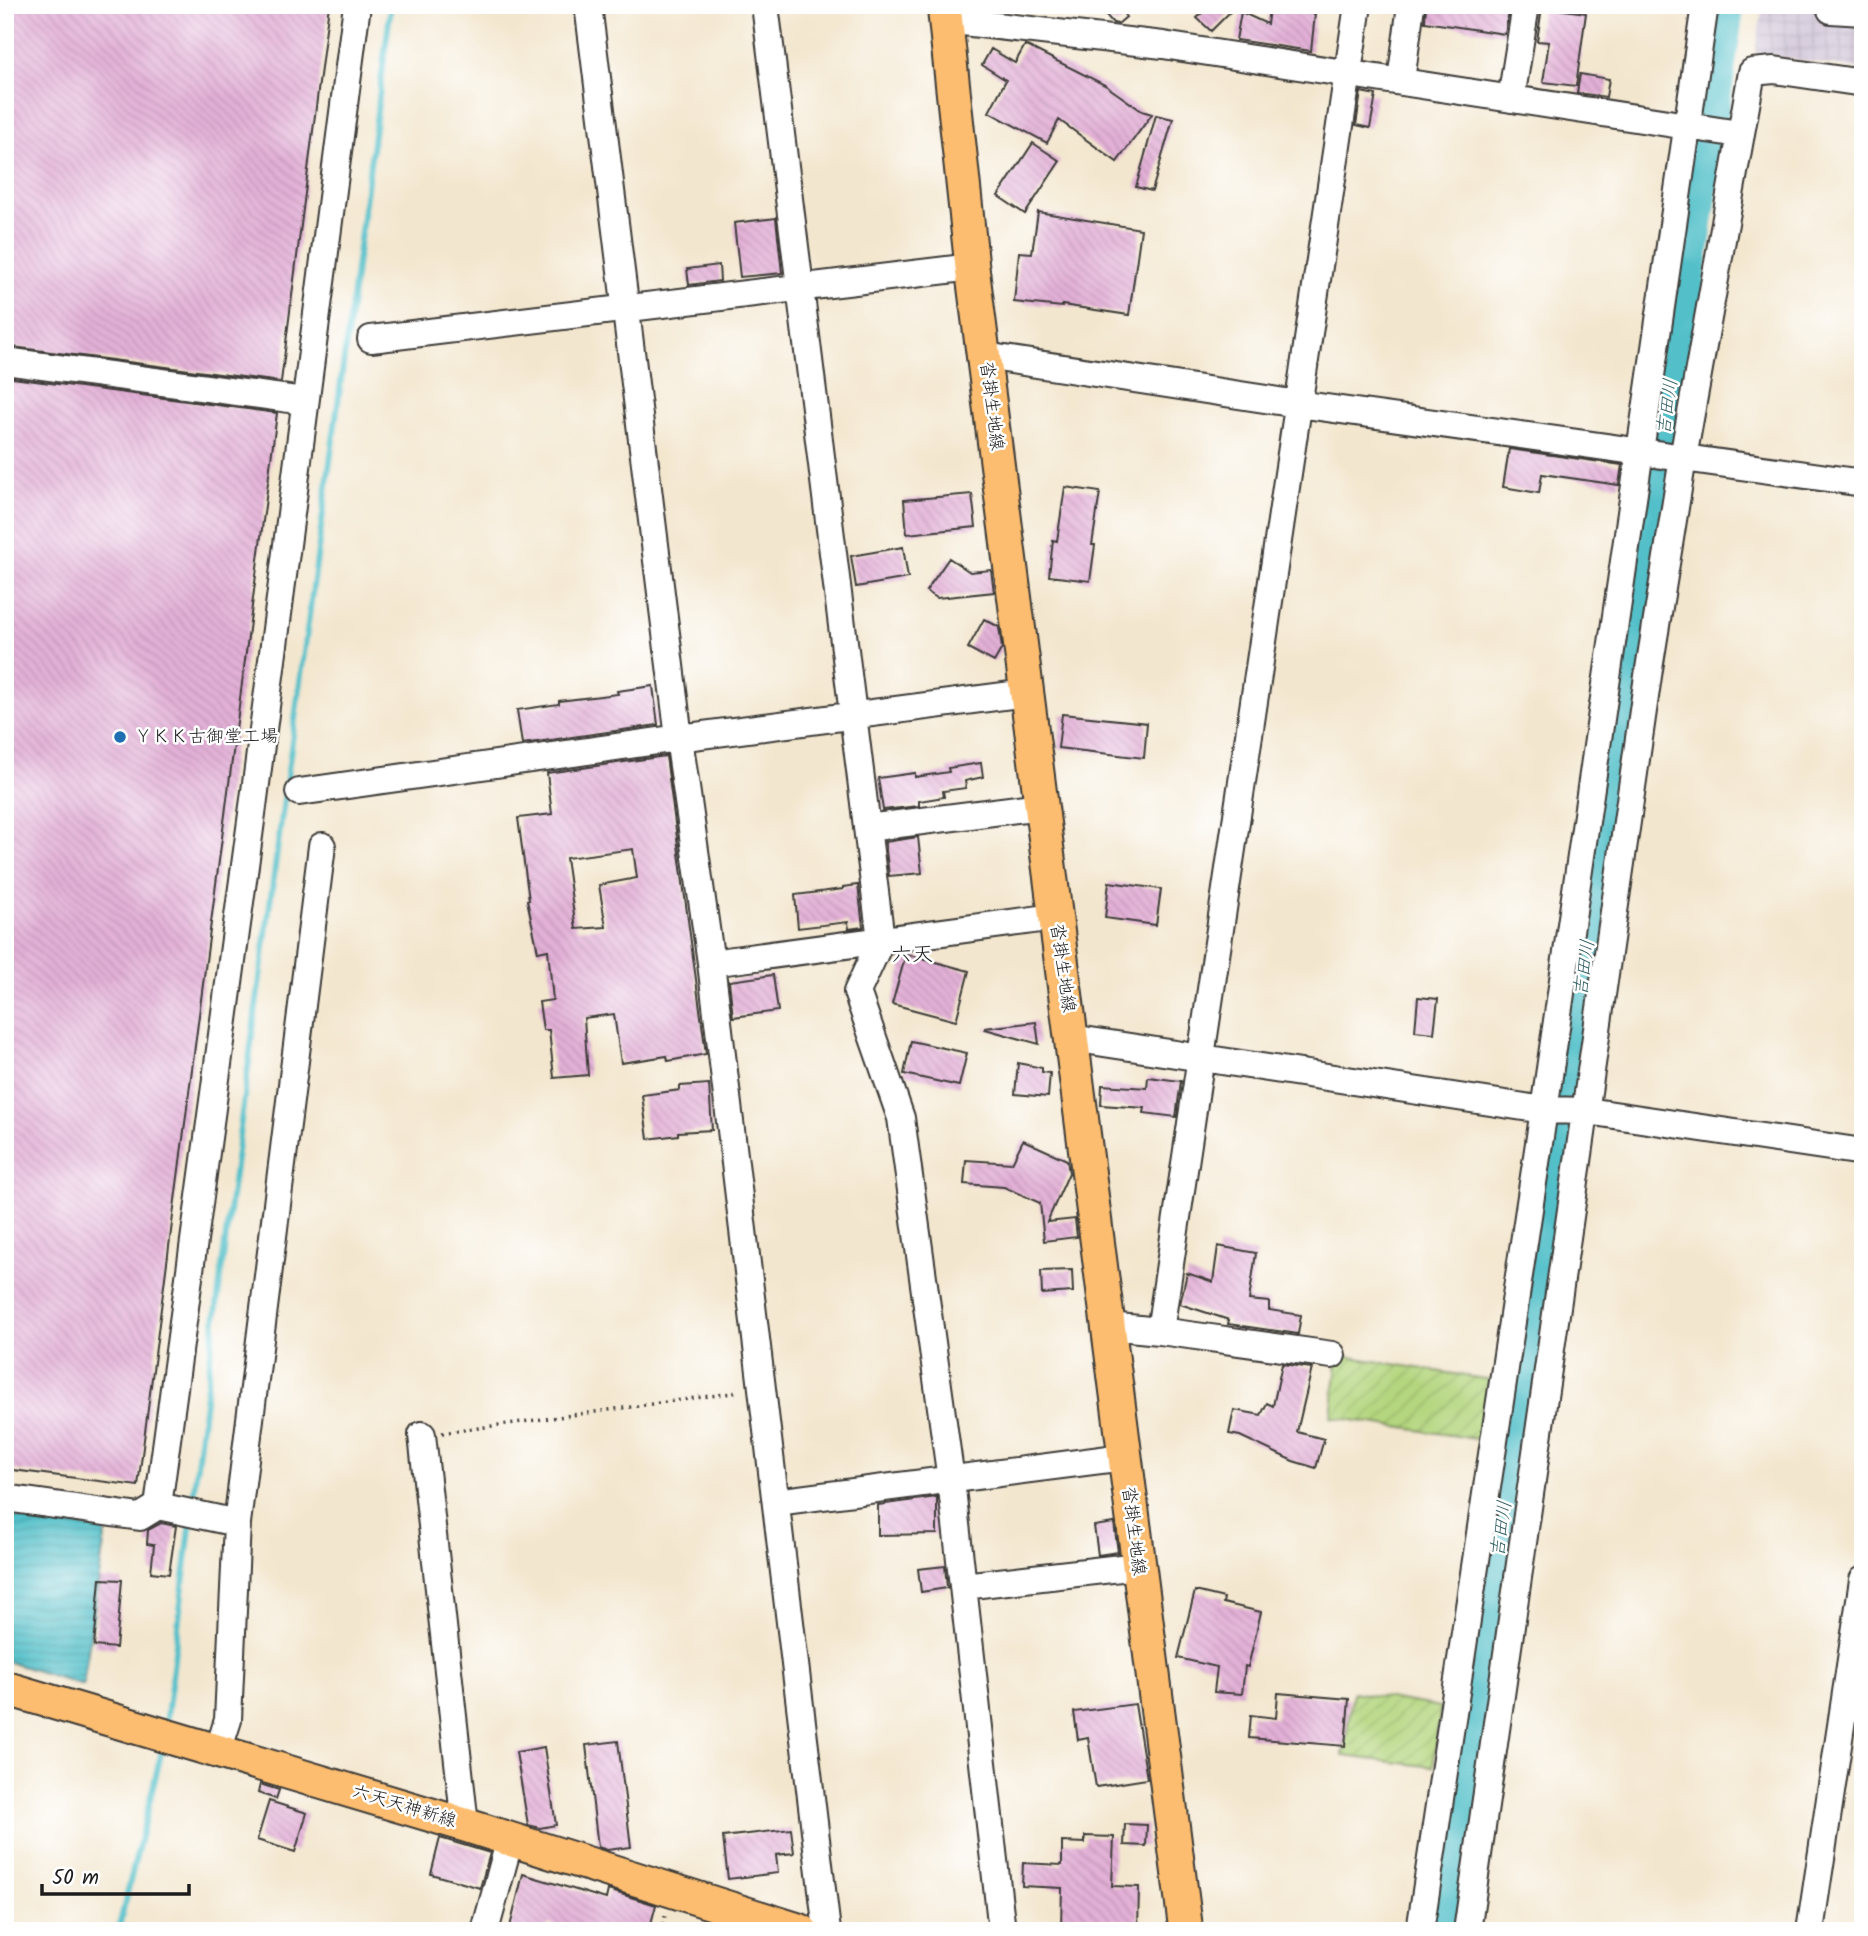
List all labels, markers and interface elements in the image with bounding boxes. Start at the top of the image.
street label: 沓掛生地線 [971,360,1011,452]
water label: 吉田川 [1649,377,1687,437]
place label: ＹＫＫ古御堂工場 [134,723,278,752]
marker: ＹＫＫ古御堂工場 [112,729,128,745]
street label: 沓掛生地線 [1041,921,1083,1015]
water label: 吉田川 [1566,938,1604,998]
district label: 六天 [891,939,933,972]
street label: 沓掛生地線 [1113,1485,1153,1577]
water label: 吉田川 [1483,1499,1521,1559]
street label: 六天天神新線 [348,1777,460,1837]
scale bar [42,1852,189,1896]
text: 50 m [52,1862,99,1895]

